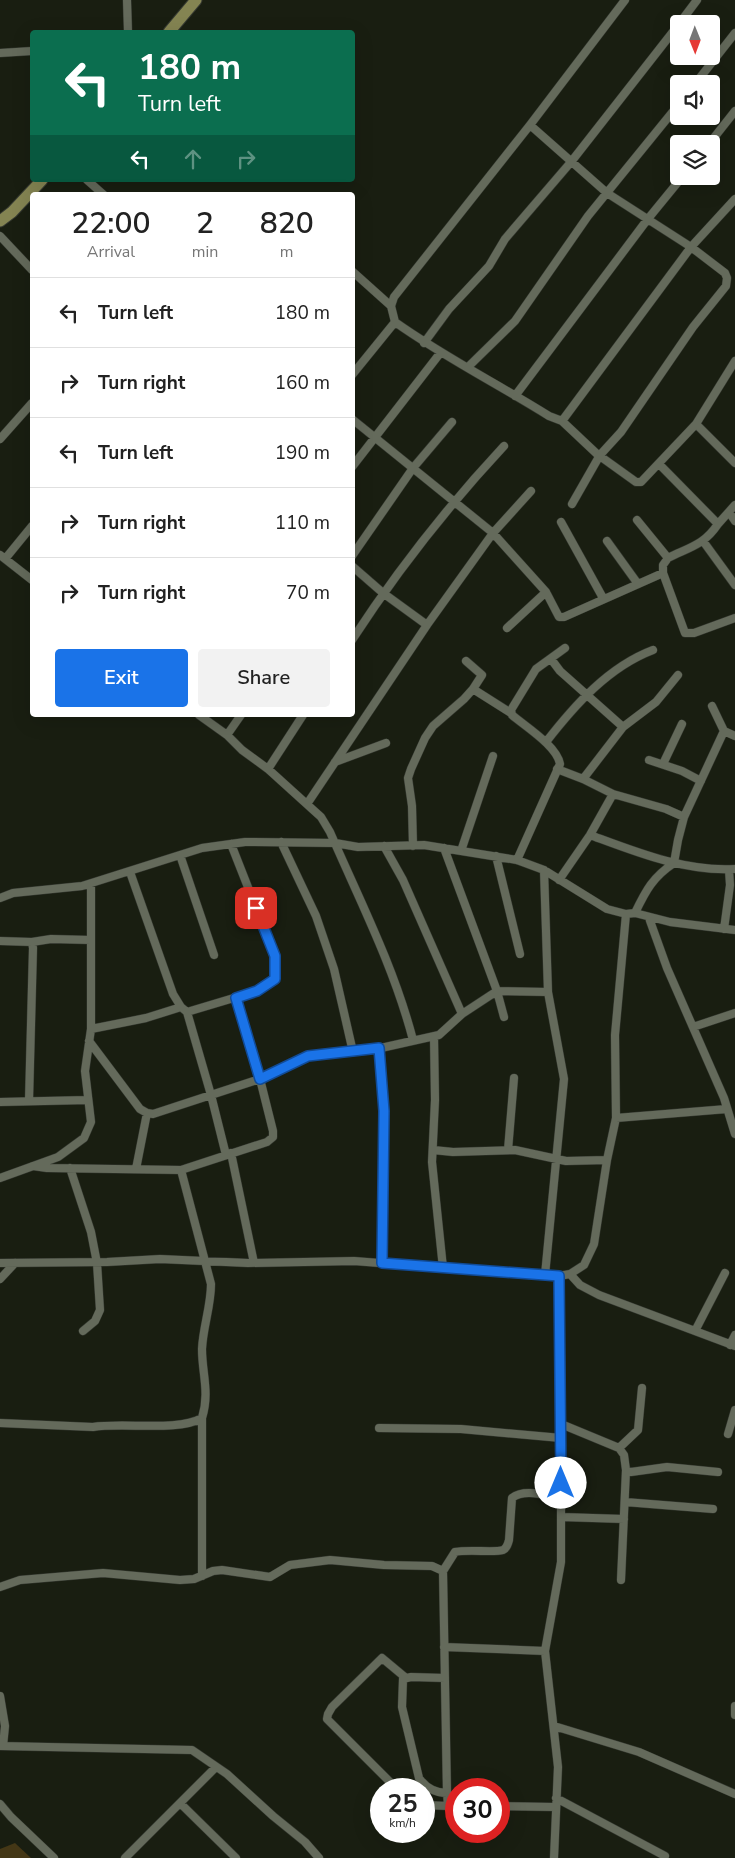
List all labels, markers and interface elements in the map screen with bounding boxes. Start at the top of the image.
north arrow [670,15,720,65]
map controls [670,15,720,185]
text: 180 m [138,44,241,91]
icon: left [55,50,120,115]
button: sound [670,75,720,125]
text: Turn left [138,89,221,119]
button: layers [670,135,720,185]
icon: left [126,145,154,173]
icon: ahead [179,145,207,173]
icon: right [232,145,260,173]
text: 22:00 [71,203,150,244]
text: 2 [196,203,214,244]
text: 820 [260,203,314,244]
text: Arrival [87,241,135,263]
text: min [192,241,218,263]
text: m [280,241,294,263]
icon: left [55,299,83,327]
text: Turn left [98,300,173,326]
text: 180 m [275,300,330,326]
icon: right [55,369,83,397]
text: Turn right [98,370,185,396]
text: 160 m [275,370,330,396]
icon: left [55,439,83,467]
text: Turn left [98,440,173,466]
text: 190 m [275,440,330,466]
icon: right [55,509,83,537]
text: Turn right [98,510,185,536]
text: 110 m [275,510,330,536]
icon: right [55,579,83,607]
text: Turn right [98,580,185,606]
text: 70 m [286,580,330,606]
button: Exit [55,649,188,707]
button: Share [198,649,330,707]
pin [235,887,277,929]
icon: arrive [242,894,270,922]
position arrow [534,1456,586,1508]
speed limit sign: 30 [445,1778,510,1843]
text: 25 [387,1787,418,1821]
text: km/h [389,1815,416,1831]

